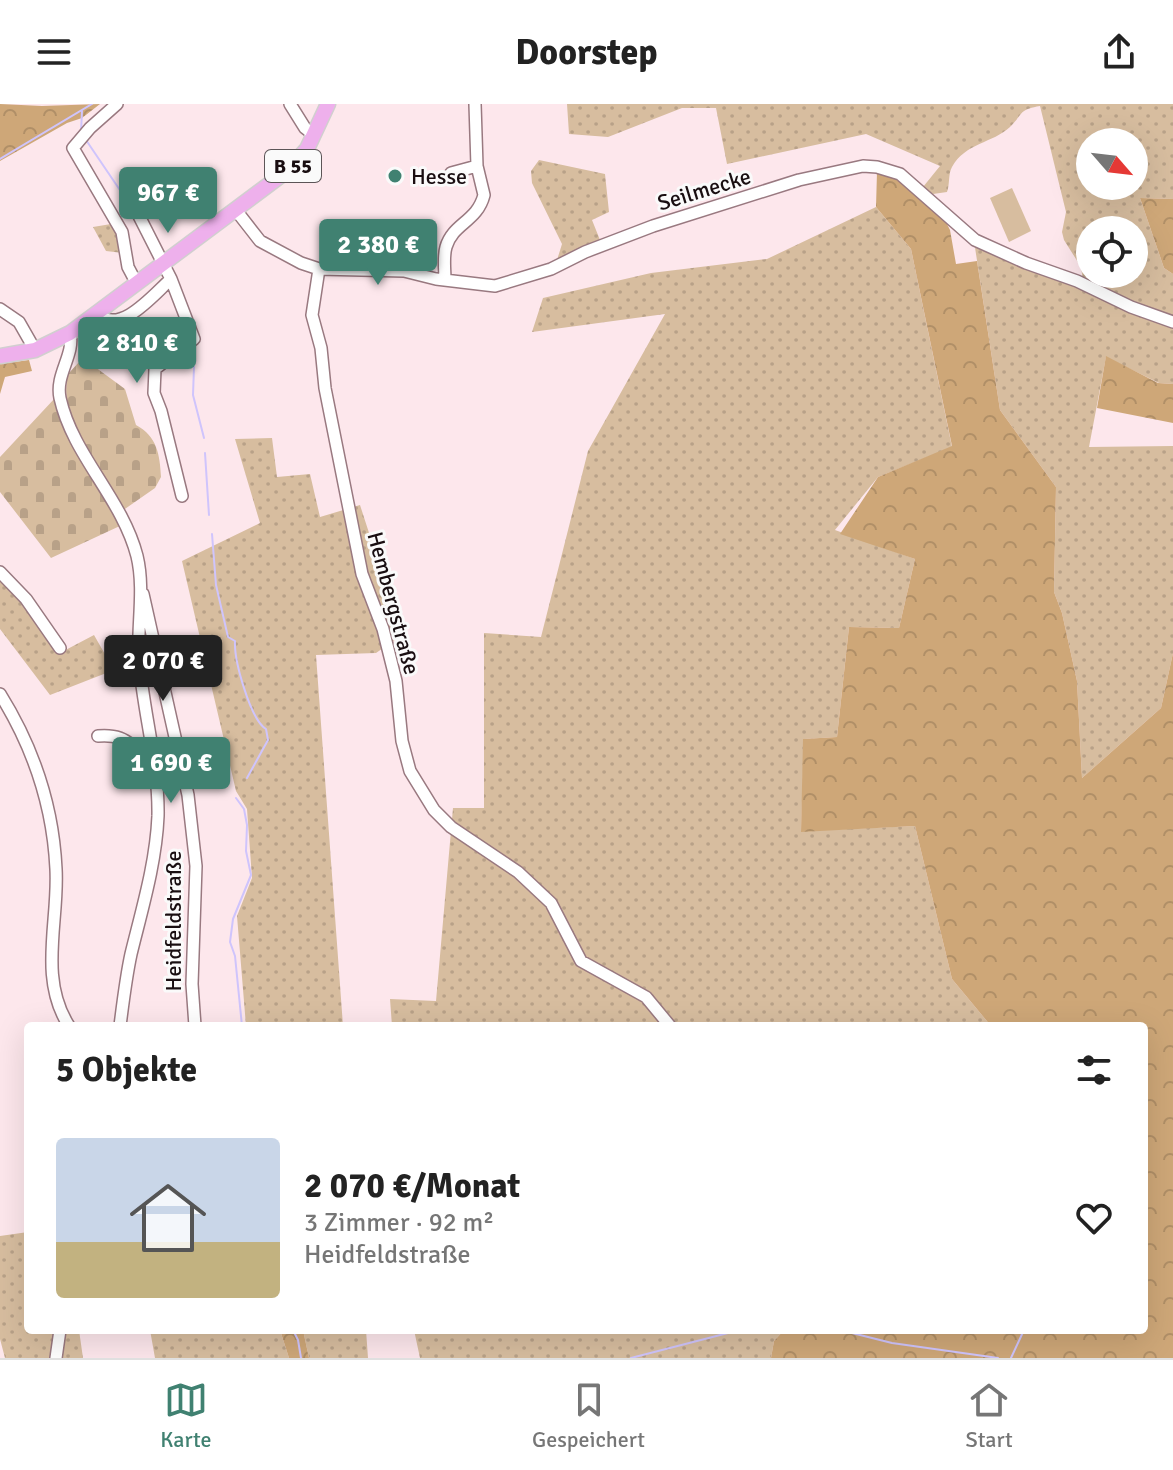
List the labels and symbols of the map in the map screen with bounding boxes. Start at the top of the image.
north arrow [1076,128,1148,200]
road number: B 55 [265,150,321,182]
place label: Hesse [411,163,467,190]
street label: Seilmecke [654,163,754,216]
pin: 967 € [112,167,224,235]
marker: Hesse [386,167,404,185]
pin: 2 380 € [304,219,452,287]
pin: 2 810 € [63,317,211,385]
street label: Hembergstraße [361,529,426,677]
pin: 2 070 € [89,635,237,703]
pin: 1 690 € [97,737,245,805]
street label: Heidfeldstraße [160,851,187,991]

